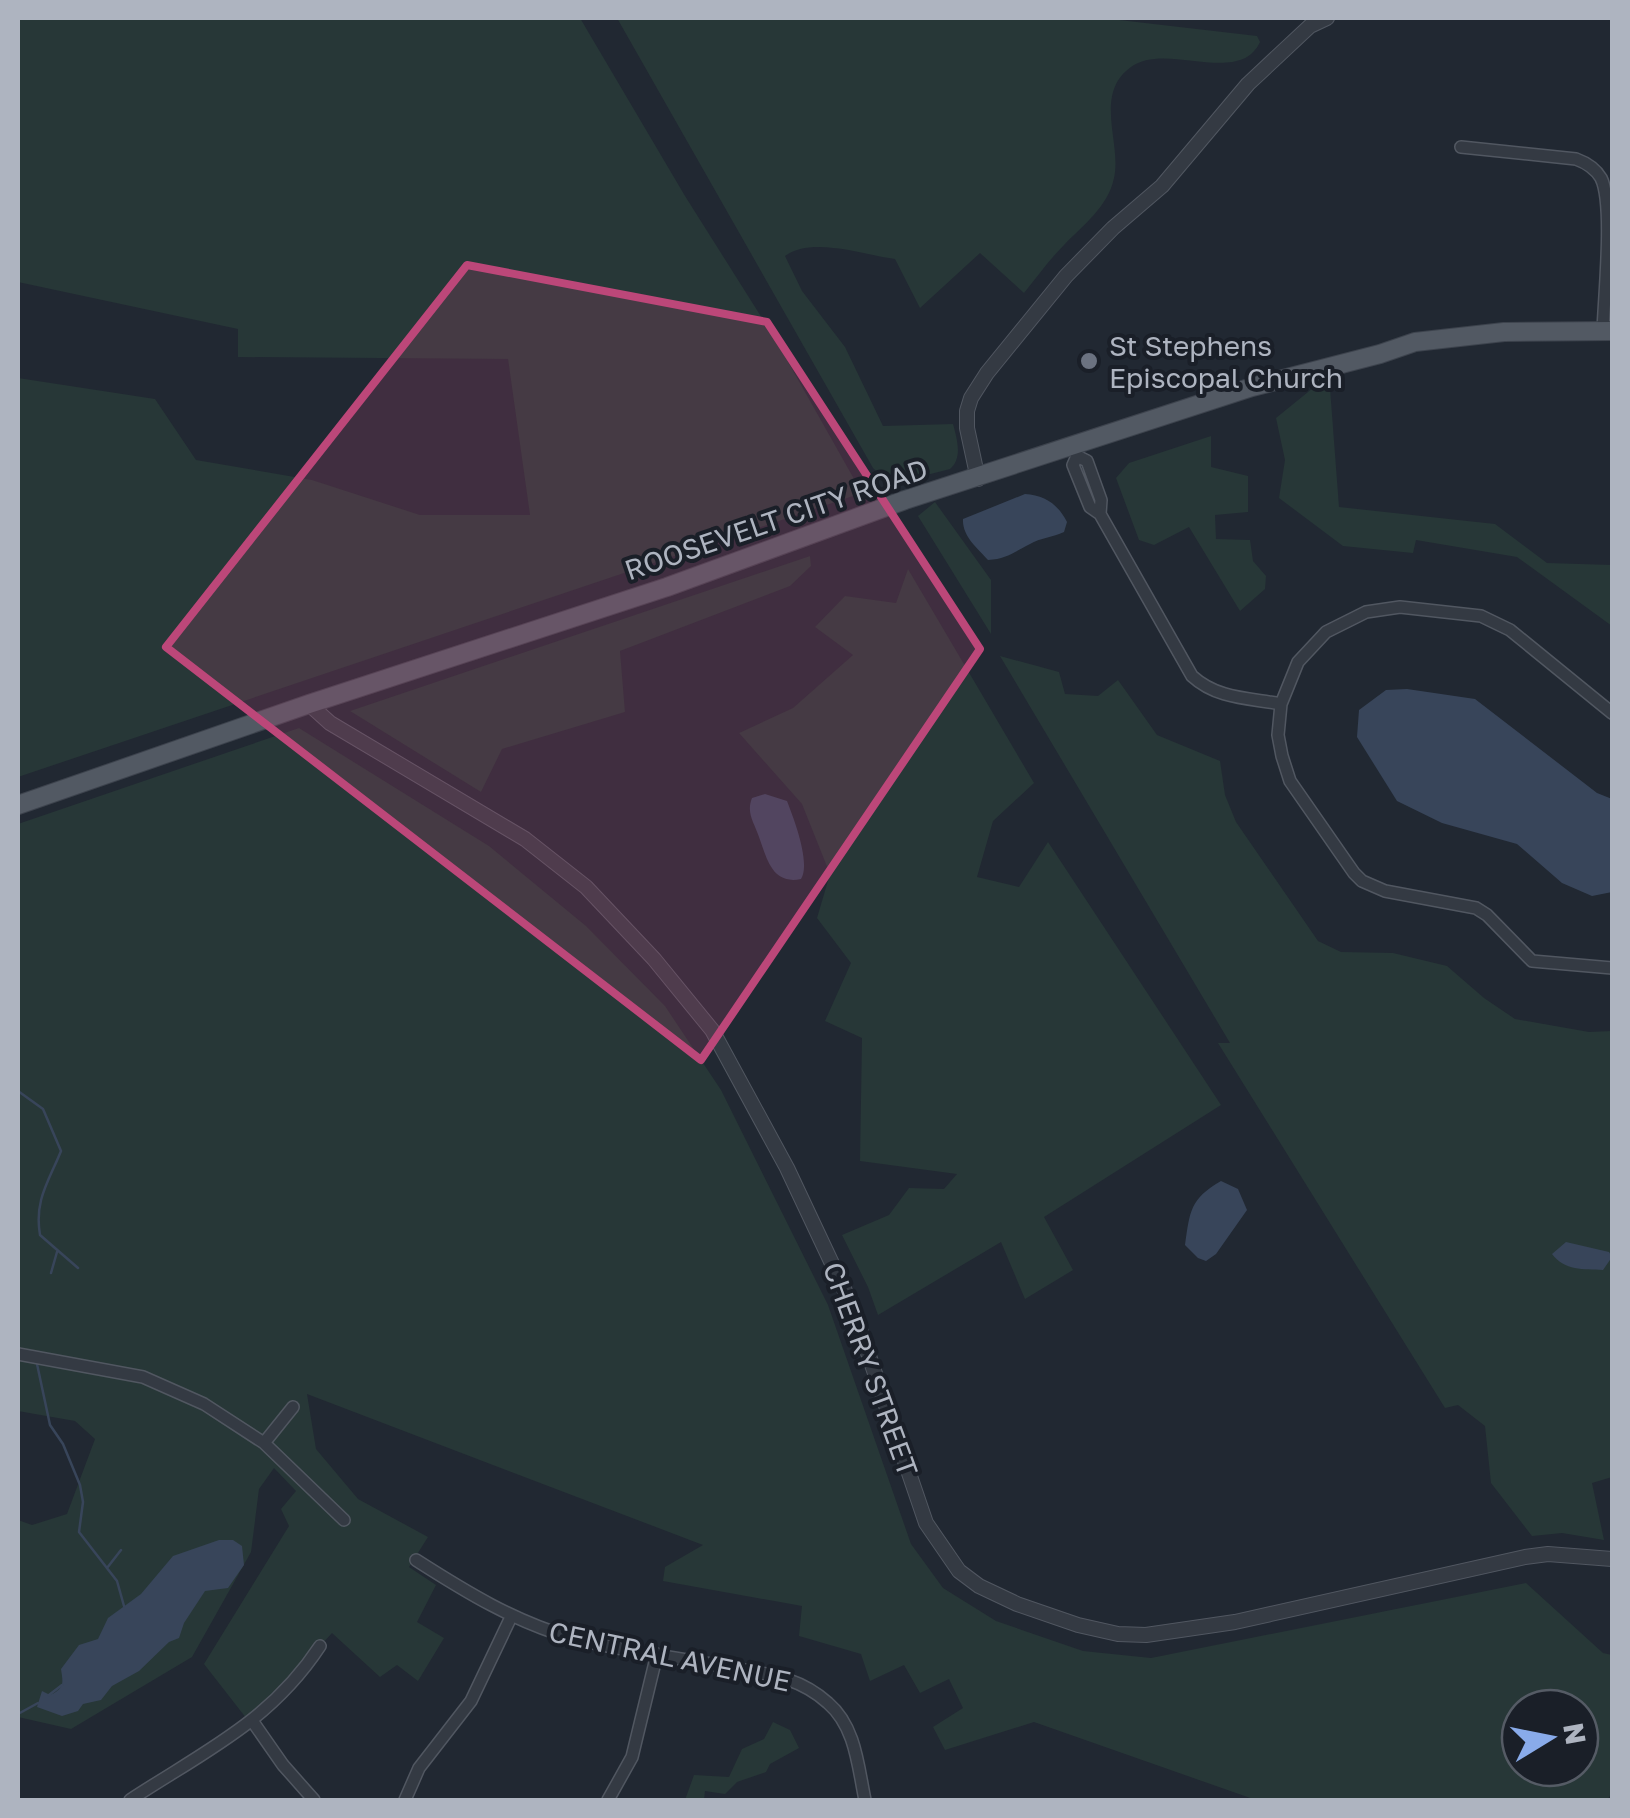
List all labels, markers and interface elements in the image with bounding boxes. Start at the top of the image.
place label: St Stephens Episcopal Church [1109,329,1343,394]
marker: St Stephens Episcopal Church [1078,350,1100,372]
street label: ROOSEVELT CITY ROAD [620,452,932,586]
street label: CHERRY STREET [817,1257,925,1481]
street label: CENTRAL AVENUE [546,1614,794,1698]
north arrow [1500,1688,1600,1788]
text: N [1557,1720,1593,1747]

